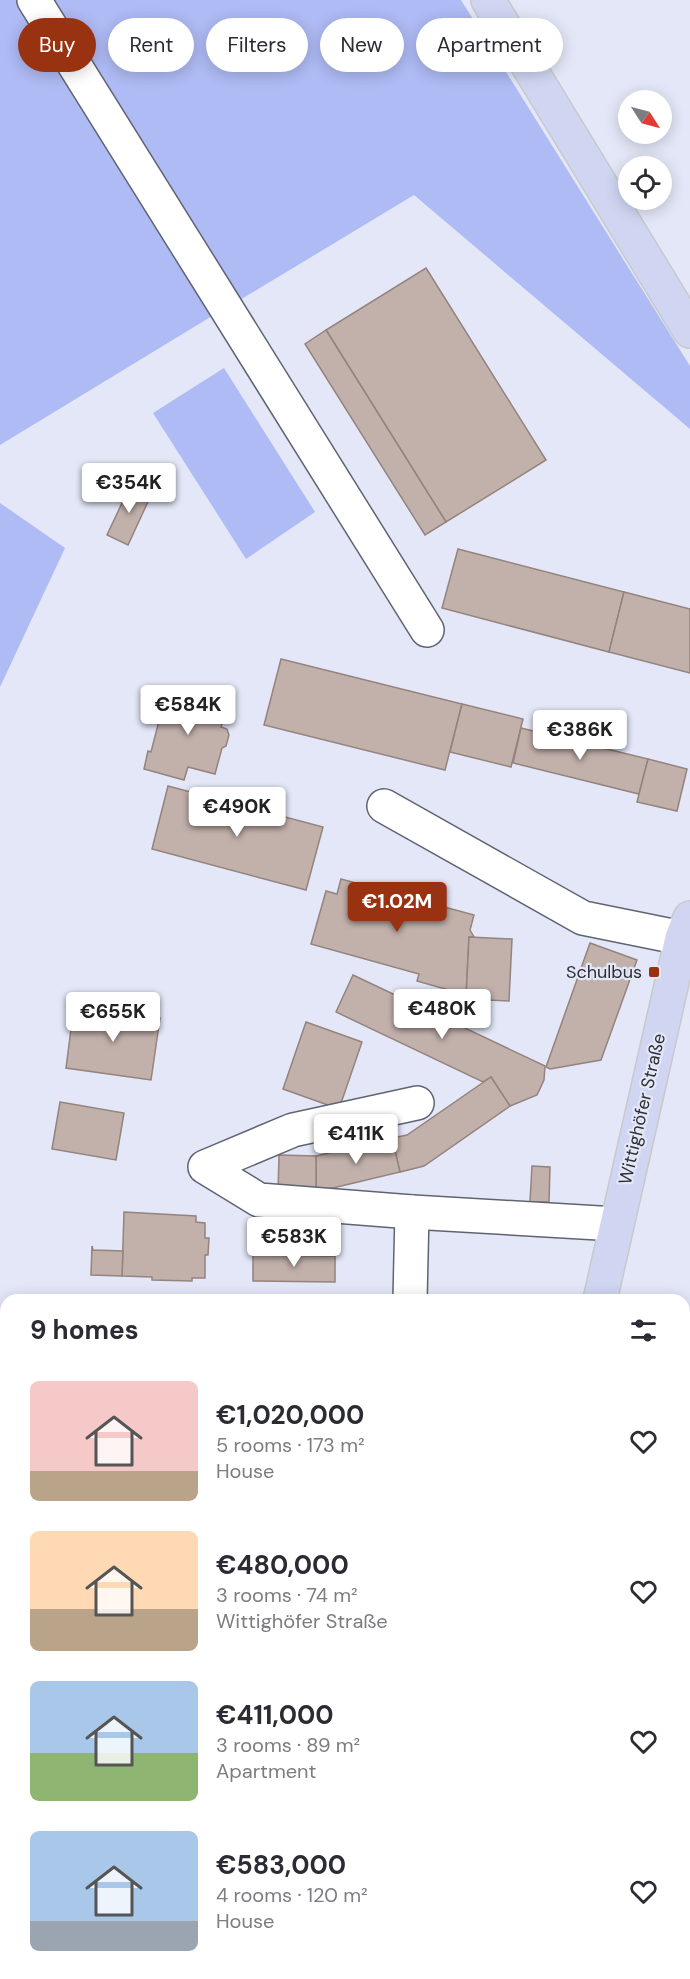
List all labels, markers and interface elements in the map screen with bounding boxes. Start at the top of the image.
chip: Buy [18,18,96,72]
chip: Rent [108,18,194,72]
chip: Filters [206,18,308,72]
chip: New [320,18,404,72]
chip: Apartment [416,18,563,72]
north arrow [618,90,672,144]
map controls [618,90,672,210]
button: locate [618,156,672,210]
pin: €354K [87,463,171,514]
text: €354K [96,469,162,495]
pin: €584K [146,685,230,736]
text: €584K [155,691,221,717]
pin: €386K [538,710,622,761]
text: €386K [547,716,613,742]
pin: €490K [195,787,279,838]
text: €490K [203,793,271,819]
pin: €1.02M [348,882,446,933]
text: €1.02M [362,888,432,914]
place label: Schulbus [566,960,642,984]
marker: Schulbus [647,965,661,979]
pin: €480K [400,989,484,1040]
pin: €655K [71,992,155,1043]
text: €480K [408,995,476,1021]
text: €655K [80,998,146,1024]
street label: Wittighöfer Straße [613,1031,671,1187]
pin: €411K [314,1114,398,1165]
text: €411K [328,1120,384,1146]
pin: €583K [252,1217,336,1268]
text: €583K [261,1223,327,1249]
text: 9 homes [30,1313,139,1347]
icon: filters [627,1314,660,1347]
text: €1,020,000 [216,1398,364,1432]
icon: home [78,1405,150,1477]
icon: heart [627,1425,660,1458]
text: 5 rooms · 173 m² [216,1432,365,1458]
text: House [216,1458,274,1484]
text: €480,000 [216,1548,349,1582]
icon: home [78,1555,150,1627]
icon: heart [627,1575,660,1608]
text: 3 rooms · 74 m² [216,1582,358,1608]
text: Wittighöfer Straße [216,1608,388,1634]
text: €411,000 [216,1698,334,1732]
icon: home [78,1705,150,1777]
icon: heart [627,1725,660,1758]
text: 3 rooms · 89 m² [216,1732,360,1758]
text: Apartment [216,1758,316,1784]
text: €583,000 [216,1848,346,1882]
icon: home [78,1855,150,1927]
icon: heart [627,1875,660,1908]
text: 4 rooms · 120 m² [216,1882,368,1908]
text: House [216,1908,274,1934]

